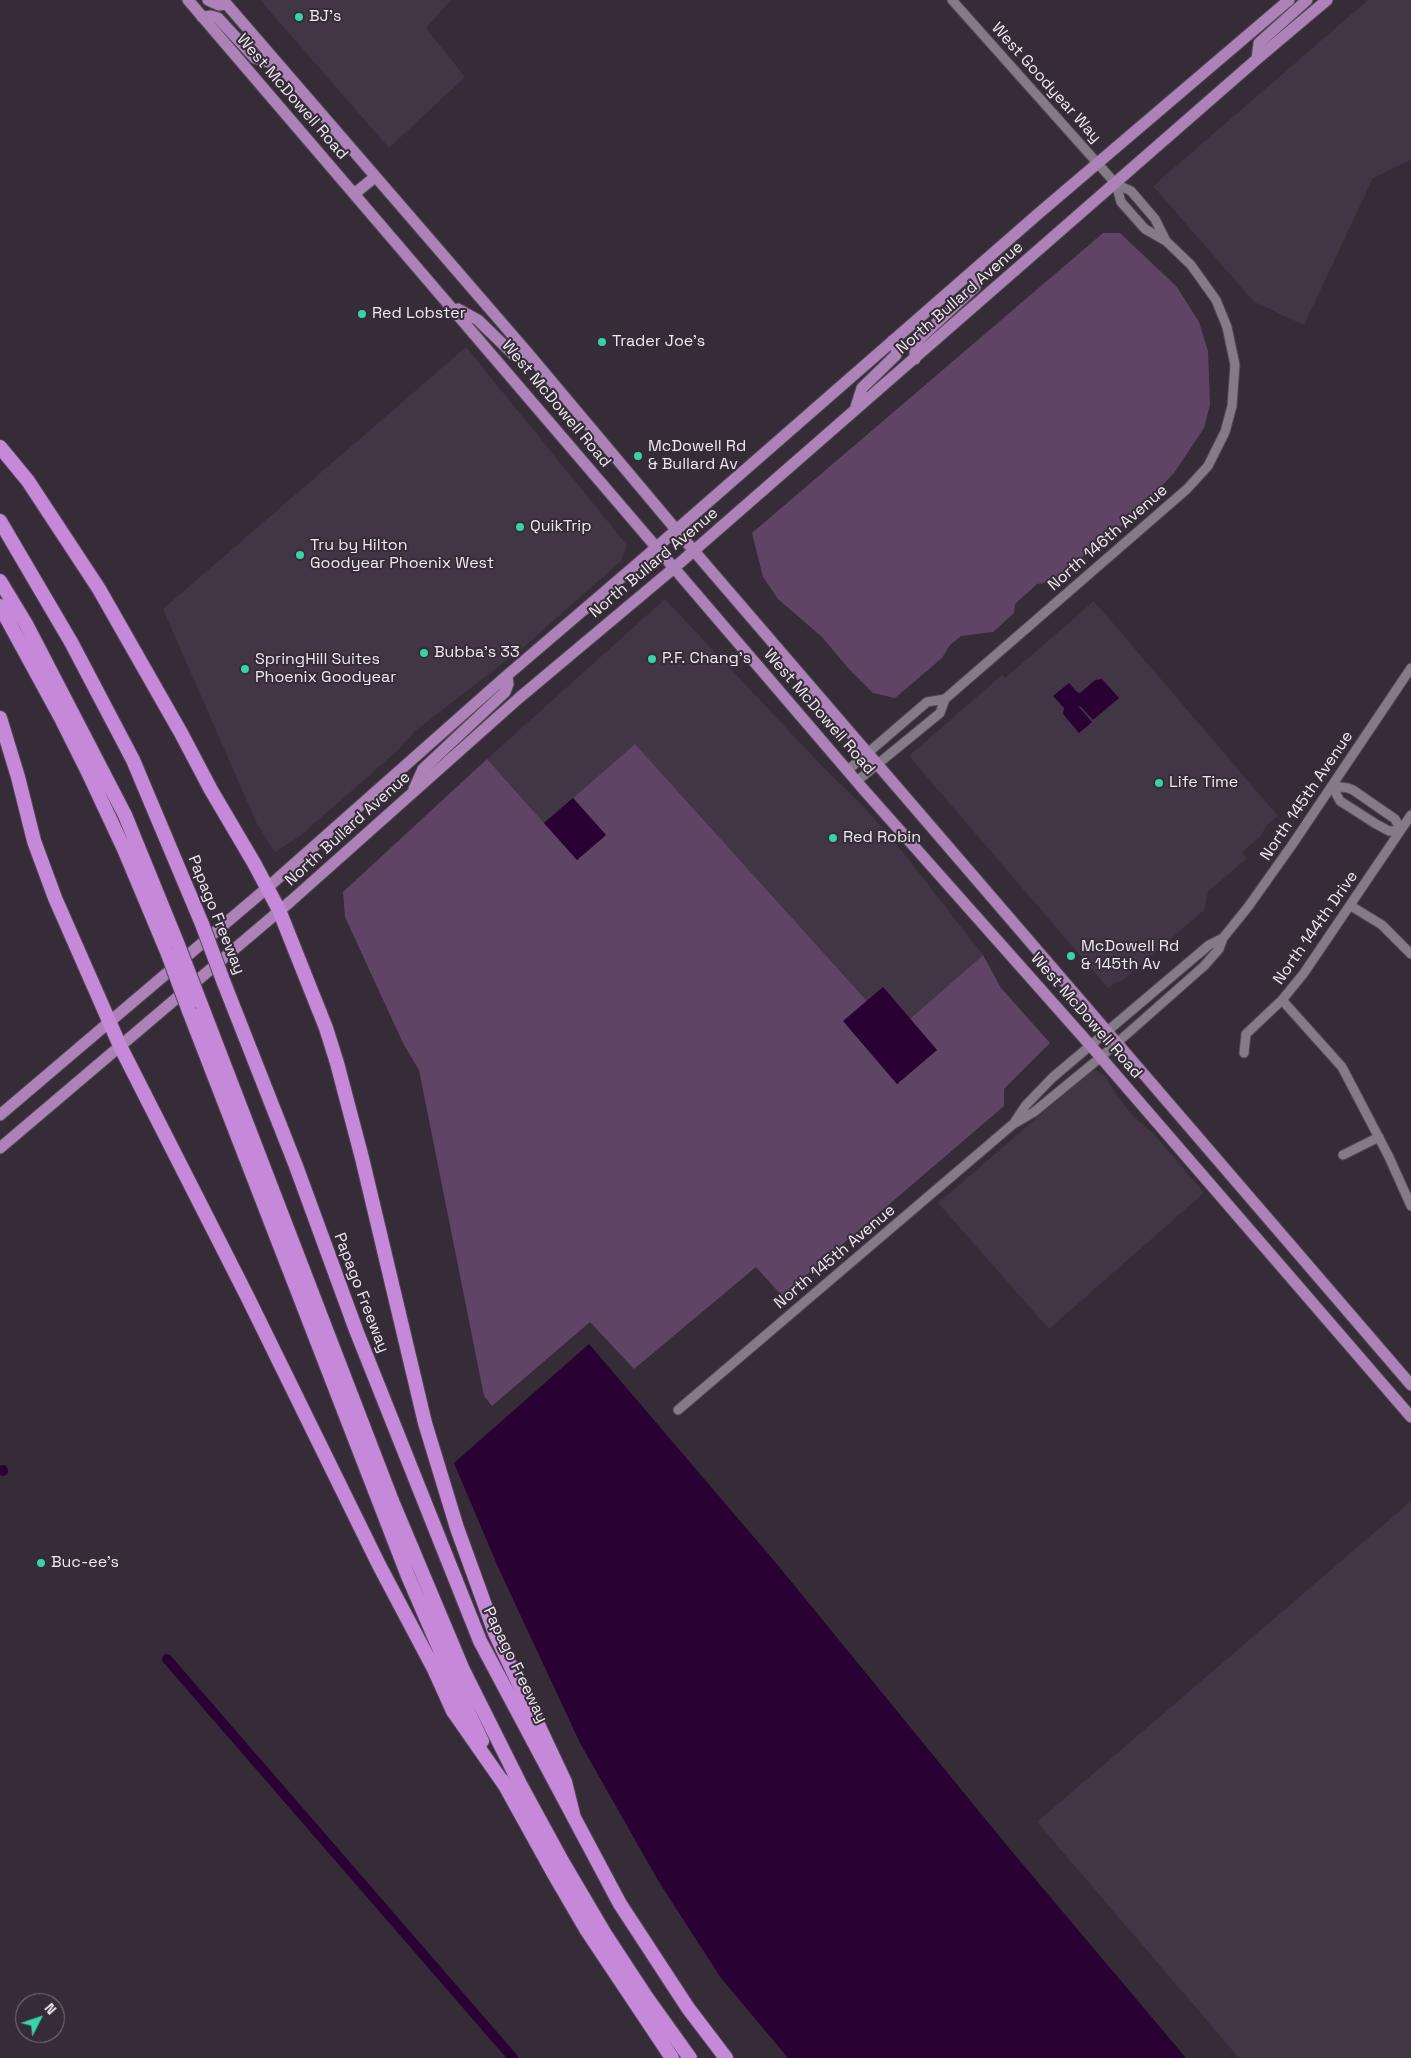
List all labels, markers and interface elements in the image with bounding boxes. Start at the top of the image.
place label: BJ's [309,7,341,27]
marker: BJ's [293,11,305,23]
street label: West Goodyear Way [987,19,1105,147]
street label: West McDowell Road [232,30,352,164]
street label: North Bullard Avenue [893,238,1027,358]
place label: Red Lobster [372,304,466,324]
marker: Red Lobster [356,308,368,320]
place label: Trader Joe's [612,332,705,352]
marker: Trader Joe's [596,336,608,348]
street label: West McDowell Road [497,337,615,471]
place label: McDowell Rd & Bullard Av [648,437,746,475]
marker: McDowell Rd & Bullard Av [632,450,644,462]
street label: North 146th Avenue [1044,481,1172,595]
street label: North Bullard Avenue [586,504,722,622]
place label: QuikTrip [530,517,591,537]
marker: QuikTrip [514,521,526,533]
place label: Tru by Hilton Goodyear Phoenix West [310,536,494,574]
marker: Tru by Hilton Goodyear Phoenix West [294,549,306,561]
place label: Bubba's 33 [434,643,520,663]
street label: West McDowell Road [759,645,879,779]
marker: Bubba's 33 [418,647,430,659]
place label: P.F. Chang's [662,649,751,669]
place label: SpringHill Suites Phoenix Goodyear [255,650,396,688]
marker: P.F. Chang's [646,653,658,665]
marker: SpringHill Suites Phoenix Goodyear [239,663,251,675]
street label: North 145th Avenue [1257,728,1357,864]
street label: North Bullard Avenue [281,768,415,890]
place label: Life Time [1169,773,1238,793]
marker: Life Time [1153,777,1165,789]
place label: Red Robin [843,828,921,848]
marker: Red Robin [827,832,839,844]
street label: Papago Freeway [183,853,249,977]
street label: North 144th Drive [1270,868,1362,988]
place label: McDowell Rd & 145th Av [1081,937,1179,975]
street label: West McDowell Road [1026,949,1146,1083]
marker: McDowell Rd & 145th Av [1065,950,1077,962]
street label: North 145th Avenue [771,1201,899,1313]
street label: Papago Freeway [329,1230,393,1356]
place label: Buc-ee's [51,1553,119,1573]
marker: Buc-ee's [35,1557,47,1569]
street label: Papago Freeway [479,1604,551,1726]
north arrow [15,1993,65,2043]
text: N [41,1999,60,2018]

